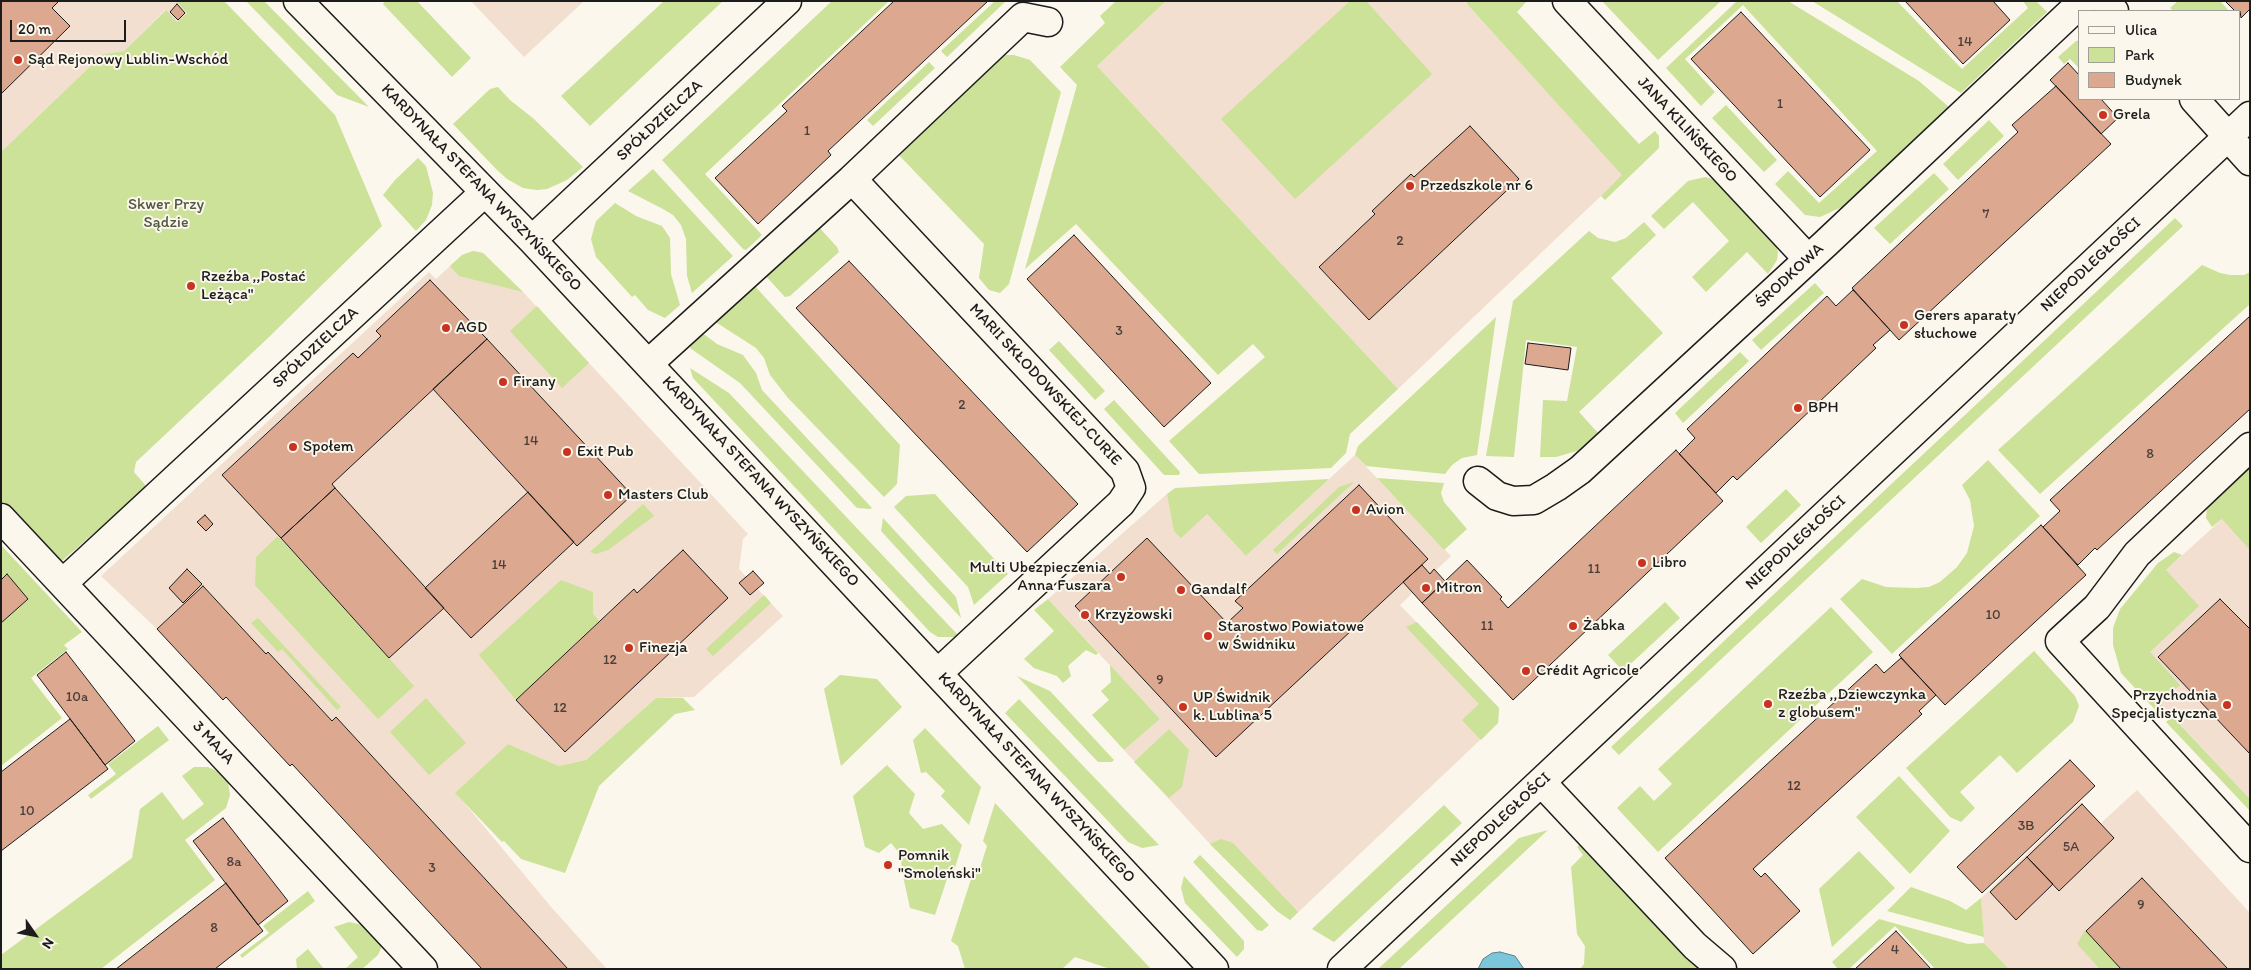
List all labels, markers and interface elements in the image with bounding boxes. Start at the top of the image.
scale bar [12,10,129,42]
legend [2078,10,2241,100]
text: 20 m [18,20,51,38]
text: Ulica [2125,21,2157,39]
house number: 14 [1958,34,1972,50]
text: Park [2125,46,2155,64]
place label: Sąd Rejonowy Lublin-Wschód [28,50,228,70]
marker: Sąd Rejonowy Lublin-Wschód [12,54,24,66]
text: Budynek [2125,71,2182,89]
street label: JANA KILIŃSKIEGO [1633,73,1741,187]
street label: SPÓŁDZIELCZA [613,76,707,166]
street label: KARDYNAŁA STEFANA WYSZYŃSKIEGO [377,80,585,296]
house number: 1 [1777,96,1783,112]
place label: Grela [2113,105,2150,125]
marker: Grela [2097,109,2109,121]
house number: 1 [804,123,810,139]
place label: Przedszkole nr 6 [1420,176,1533,196]
marker: Przedszkole nr 6 [1404,180,1416,192]
park label: Skwer Przy Sądzie [128,195,204,233]
house number: 7 [1983,206,1989,222]
street label: NIEPODLEGŁOŚCI [2037,214,2145,316]
house number: 2 [1396,233,1404,249]
street label: ŚRODKOWA [1752,240,1828,312]
place label: Rzeźba ,,Postać Leżąca" [201,267,306,305]
marker: Rzeźba ,,Postać Leżąca" [185,280,197,292]
street label: MARII SKŁODOWSKIEJ-CURIE [965,300,1125,470]
street label: SPÓŁDZIELCZA [269,303,363,393]
place label: Gerers aparaty słuchowe [1914,306,2016,344]
place label: AGD [456,318,487,338]
marker: Gerers aparaty słuchowe [1898,319,1910,331]
marker: AGD [440,322,452,334]
house number: 3 [1115,323,1123,339]
place label: Firany [513,372,556,392]
street label: KARDYNAŁA STEFANA WYSZYŃSKIEGO [657,373,863,591]
marker: Firany [497,376,509,388]
house number: 2 [958,397,966,413]
place label: BPH [1808,398,1839,418]
marker: BPH [1792,402,1804,414]
house number: 14 [524,433,538,449]
place label: Społem [303,437,354,457]
marker: Społem [287,441,299,453]
place label: Exit Pub [577,442,634,462]
marker: Exit Pub [561,446,573,458]
house number: 8 [2146,446,2154,462]
place label: Masters Club [618,485,709,505]
marker: Masters Club [602,489,614,501]
street label: NIEPODLEGŁOŚCI [1742,492,1850,594]
place label: Avion [1366,500,1404,520]
marker: Avion [1350,504,1362,516]
place label: Libro [1652,553,1687,573]
house number: 14 [492,557,506,573]
marker: Libro [1636,557,1648,569]
place label: Multi Ubezpieczenia. Anna Fuszara [969,558,1111,596]
house number: 11 [1588,561,1600,577]
marker: Multi Ubezpieczenia. Anna Fuszara [1115,571,1127,583]
place label: Mitron [1436,578,1482,598]
place label: Gandalf [1191,580,1246,600]
marker: Mitron [1420,582,1432,594]
marker: Gandalf [1175,584,1187,596]
place label: Krzyżowski [1095,605,1172,625]
house number: 10 [1985,607,2001,623]
marker: Krzyżowski [1079,609,1091,621]
place label: Żabka [1583,616,1625,636]
place label: Starostwo Powiatowe w Świdniku [1218,617,1364,655]
house number: 11 [1481,618,1493,634]
marker: Żabka [1567,620,1579,632]
marker: Starostwo Powiatowe w Świdniku [1202,630,1214,642]
place label: Finezja [639,638,687,658]
marker: Finezja [623,642,635,654]
house number: 12 [603,652,617,668]
place label: Crédit Agricole [1536,661,1639,681]
marker: Crédit Agricole [1520,665,1532,677]
street label: KARDYNAŁA STEFANA WYSZYŃSKIEGO [933,669,1139,887]
house number: 9 [1156,672,1164,688]
place label: Rzeźba ,,Dziewczynka z globusem" [1778,685,1926,723]
place label: Przychodnia Specjalistyczna [2111,686,2217,724]
place label: UP Świdnik k. Lublina 5 [1193,688,1272,726]
house number: 10a [66,689,88,705]
marker: Rzeźba ,,Dziewczynka z globusem" [1762,698,1774,710]
marker: Przychodnia Specjalistyczna [2221,699,2233,711]
house number: 12 [553,700,567,716]
marker: UP Świdnik k. Lublina 5 [1177,701,1189,713]
street label: 3 MAJA [188,717,238,769]
street label: NIEPODLEGŁOŚCI [1447,769,1555,871]
house number: 12 [1787,778,1801,794]
house number: 10 [19,803,35,819]
house number: 3B [2018,818,2034,834]
house number: 5A [2063,839,2079,855]
place label: Pomnik "Smoleński" [898,846,981,884]
house number: 8a [227,854,241,870]
marker: Pomnik "Smoleński" [882,859,894,871]
house number: 3 [428,860,436,876]
house number: 9 [2137,897,2145,913]
north arrow [10,910,60,960]
house number: 8 [210,920,218,936]
text: N [38,935,58,952]
house number: 4 [1891,942,1899,958]

